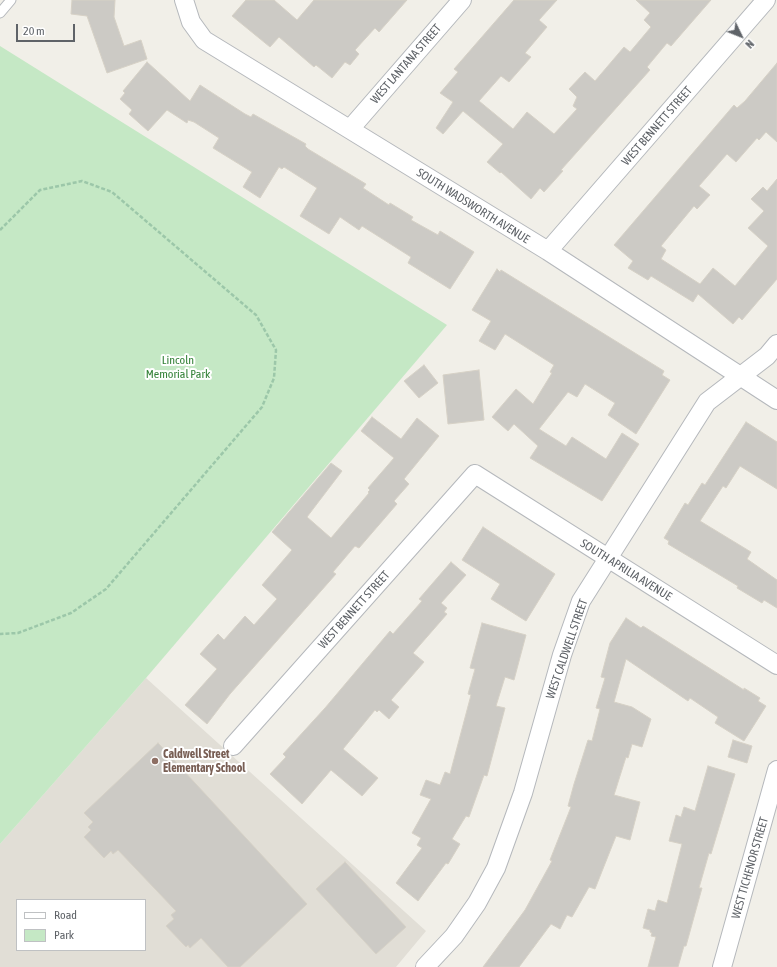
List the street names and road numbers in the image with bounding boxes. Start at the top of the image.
street label: WEST LANTANA STREET [368,21,444,107]
street label: WEST BENNETT STREET [619,84,695,168]
street label: SOUTH WADSWORTH AVENUE [414,165,532,247]
street label: SOUTH APRILIA AVENUE [578,536,674,604]
street label: WEST BENNETT STREET [315,568,393,652]
street label: WEST CALDWELL STREET [543,597,591,701]
street label: WEST TICHENOR STREET [729,815,771,921]

